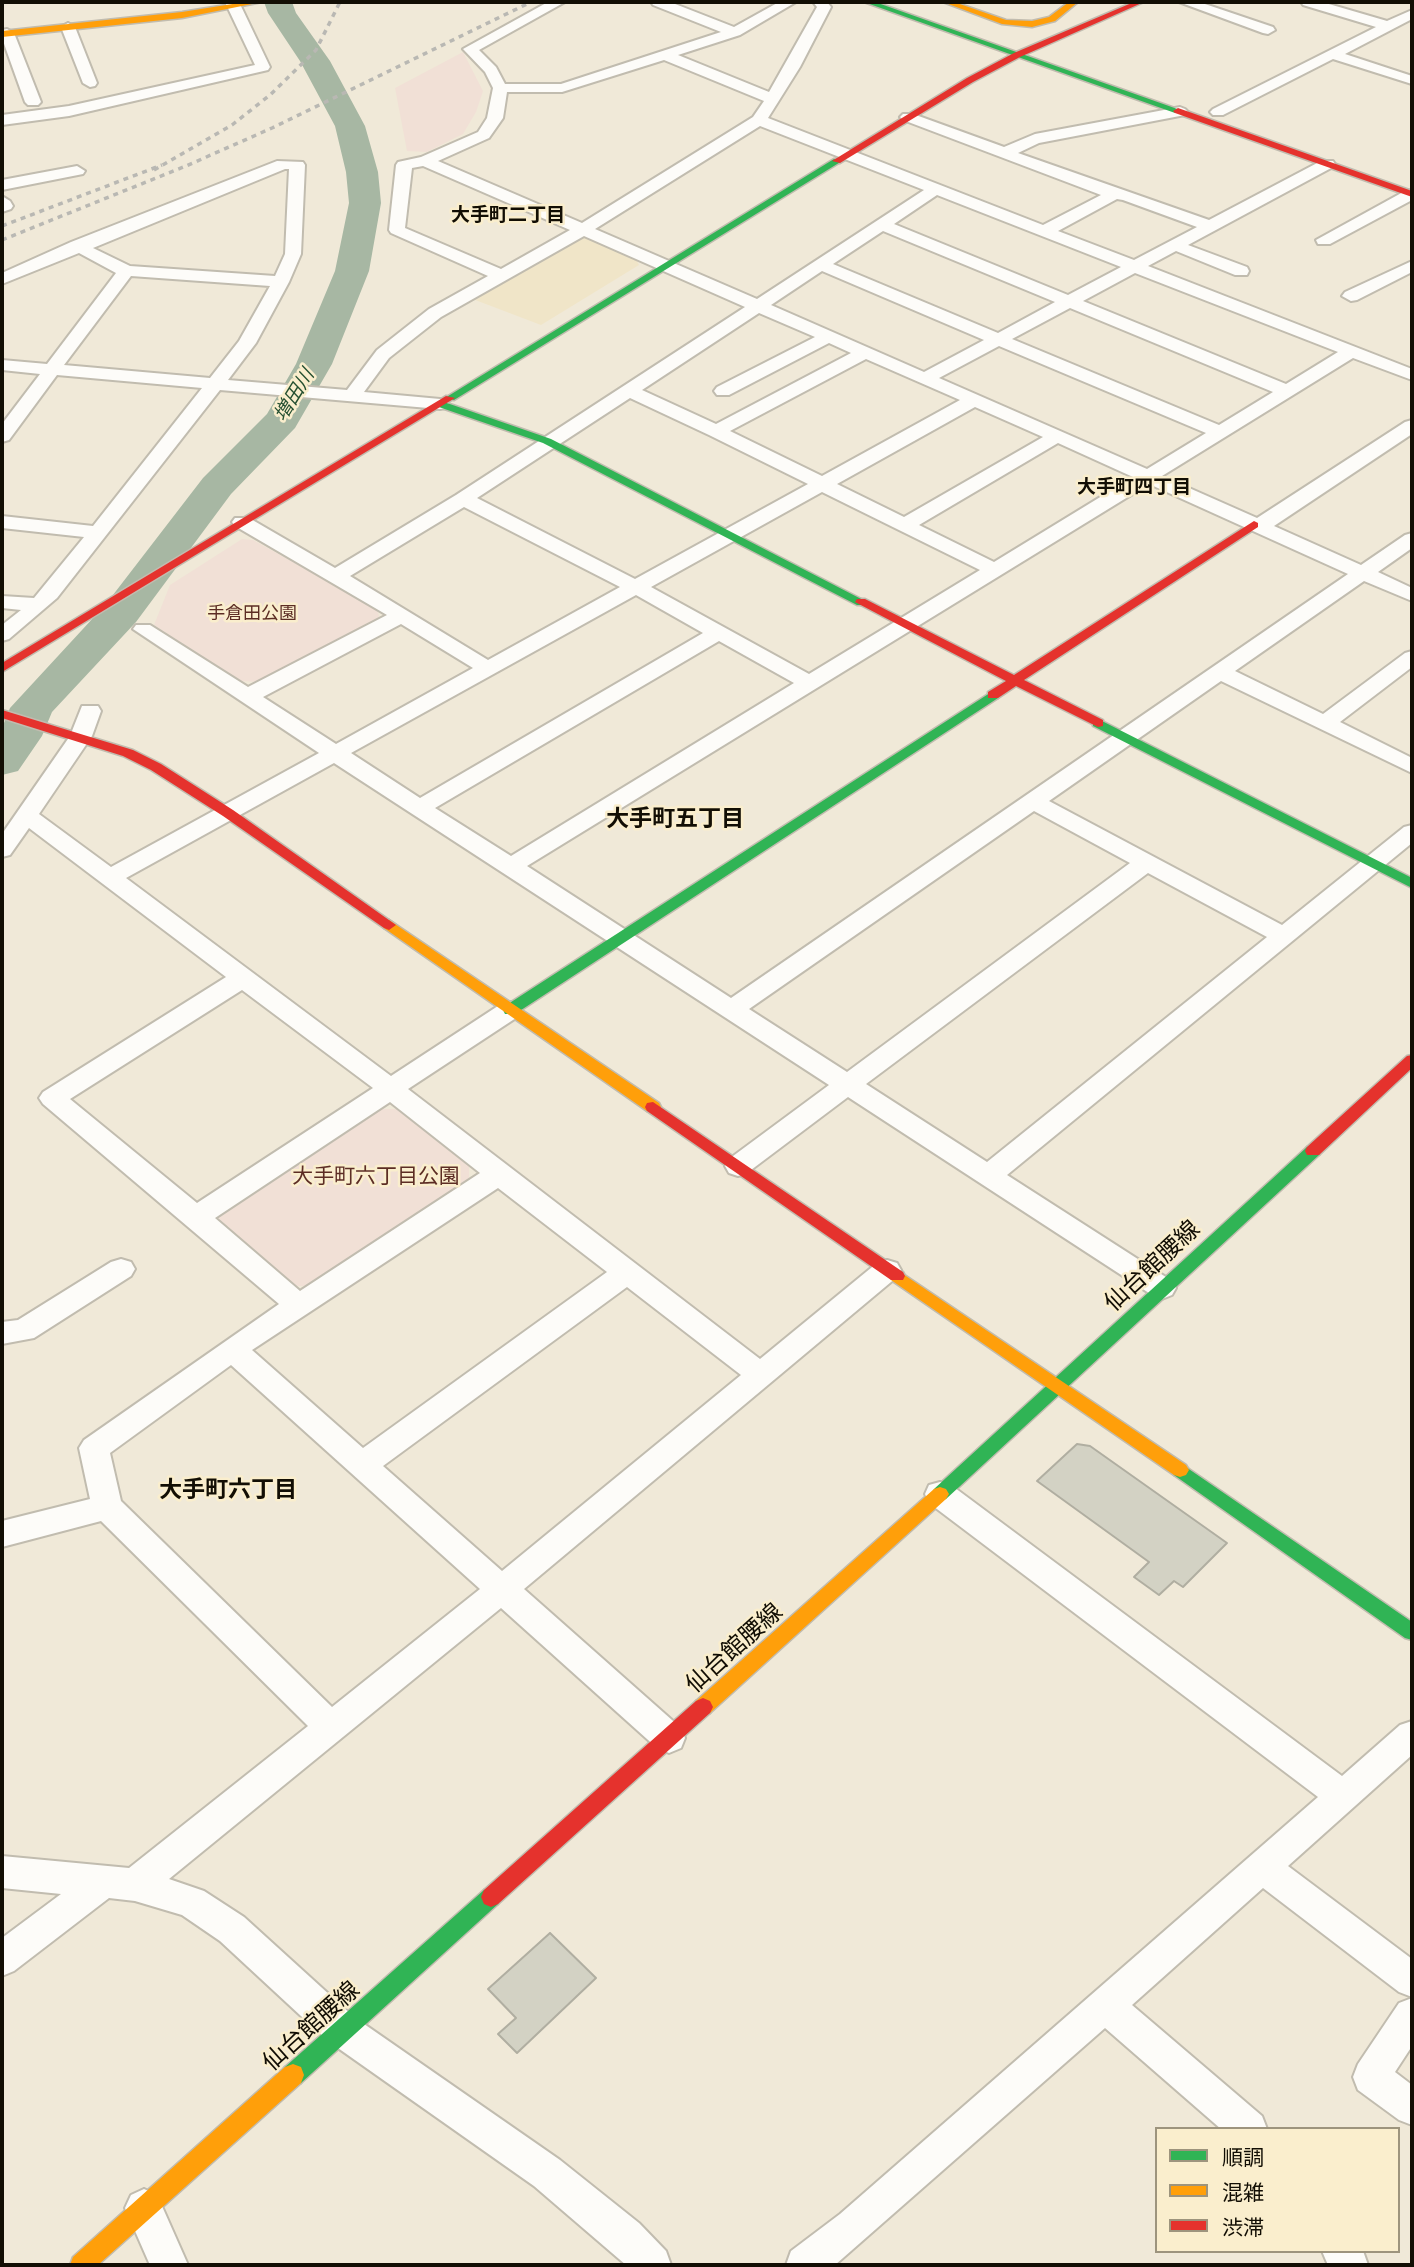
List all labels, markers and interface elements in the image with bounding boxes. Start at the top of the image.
district label: 大手町二丁目 [451,204,565,226]
water label: 増田川 [269,365,319,425]
district label: 大手町四丁目 [1077,476,1191,498]
park label: 手倉田公園 [207,602,297,624]
district label: 大手町五丁目 [606,805,744,833]
park label: 大手町六丁目公園 [292,1163,460,1189]
street label: 仙台館腰線 [1098,1215,1206,1317]
district label: 大手町六丁目 [159,1476,297,1504]
street label: 仙台館腰線 [680,1597,788,1699]
street label: 仙台館腰線 [257,1975,365,2077]
legend [1155,2127,1400,2253]
text: 順調 [1222,2144,1264,2169]
text: 混雑 [1222,2179,1264,2204]
text: 渋滞 [1222,2214,1264,2239]

